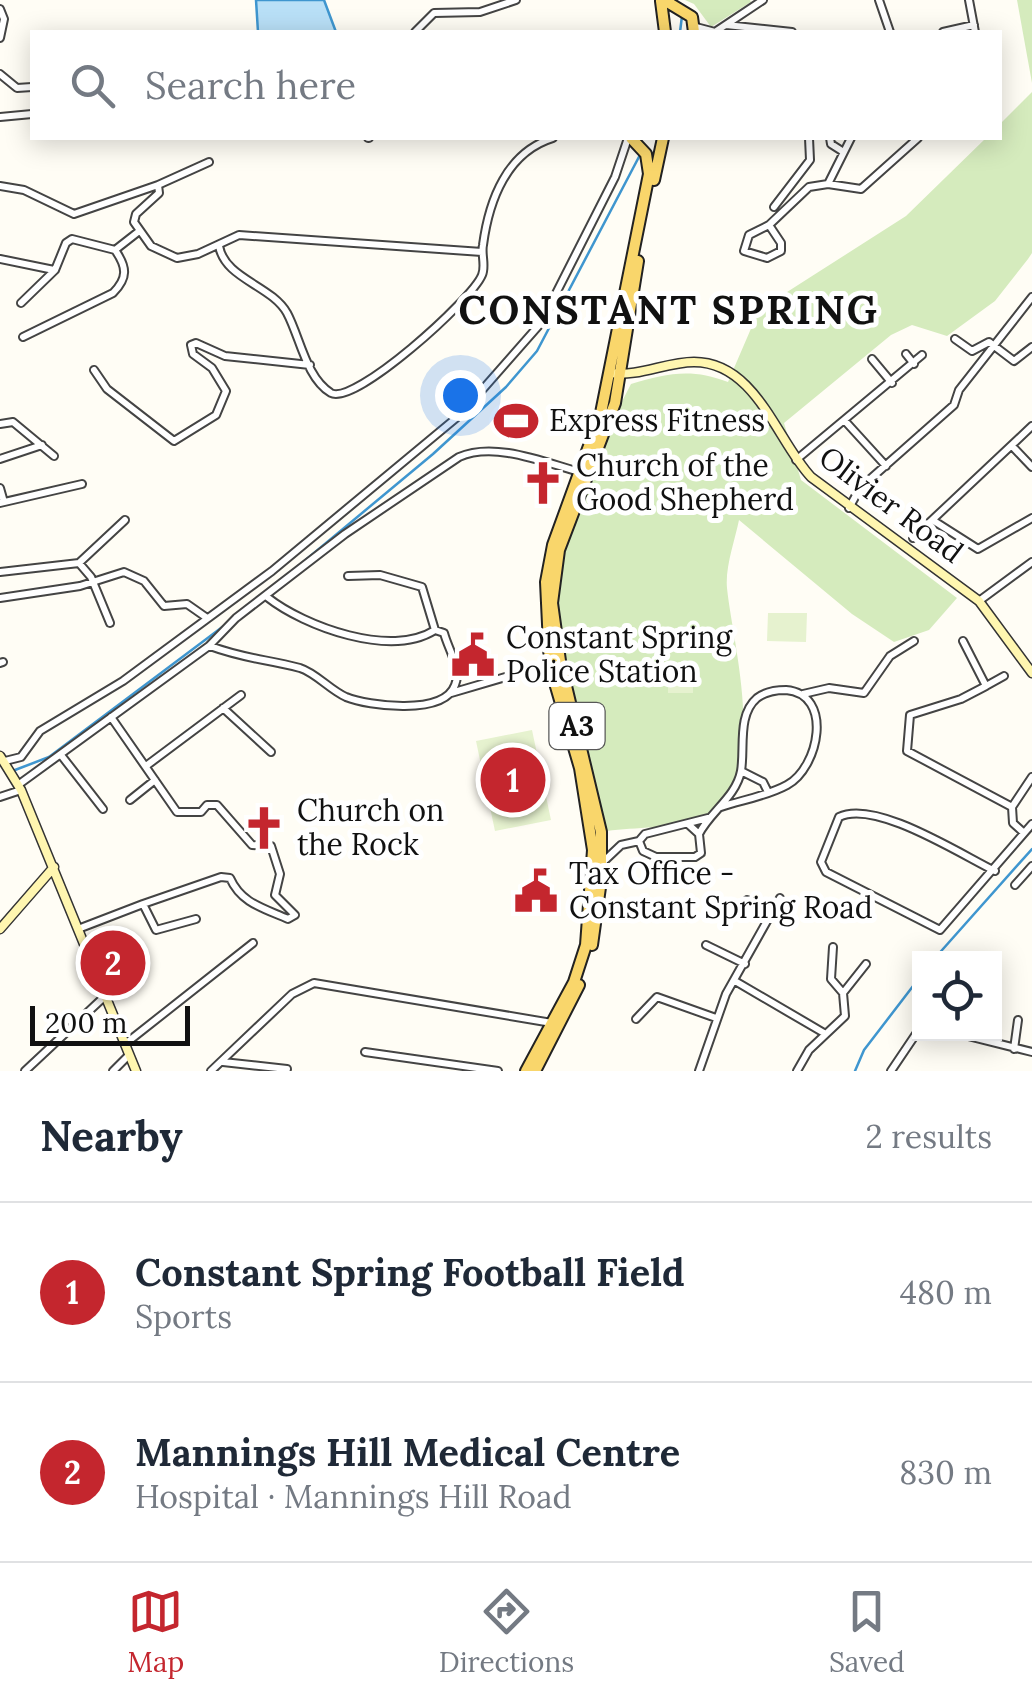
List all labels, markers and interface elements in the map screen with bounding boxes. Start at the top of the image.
search box [30,30,1002,140]
icon: search [65,58,120,113]
text: Search here [145,61,356,109]
district label: CONSTANT SPRING [458,284,880,335]
your location [435,370,486,421]
sports icon: Express Fitness [492,397,540,445]
place label: Express Fitness [549,401,765,439]
street label: Olivier Road [812,438,971,571]
place label: Church of the Good Shepherd [576,446,794,518]
church icon: Church of the Good Shepherd [519,459,567,507]
place label: Constant Spring Police Station [506,618,734,690]
public building icon: Constant Spring Police Station [449,631,497,679]
road number: A3 [550,703,604,749]
pin: 1 [480,742,546,818]
place label: Church on the Rock [297,791,444,863]
church icon: Church on the Rock [240,804,288,852]
place label: Tax Office - Constant Spring Road [569,854,873,927]
public building icon: Tax Office - Constant Spring Road [512,867,560,915]
pin: 2 [80,926,146,1000]
map controls [912,951,1002,1041]
button: locate [912,951,1002,1041]
scale bar [30,1001,190,1046]
text: 200 m [45,1005,127,1041]
text: Nearby [40,1109,183,1163]
text: 2 results [866,1116,992,1157]
text: Constant Spring Football Field [135,1248,685,1296]
text: 1 [66,1272,79,1313]
text: 480 m [900,1272,992,1313]
text: Sports [135,1296,232,1337]
text: Mannings Hill Medical Centre [135,1428,680,1476]
text: 2 [64,1452,81,1493]
text: 830 m [899,1452,992,1493]
text: Hospital · Mannings Hill Road [135,1476,572,1517]
tab: Map [127,1584,184,1680]
tab: Directions [439,1584,574,1680]
tab: Saved [829,1584,905,1680]

